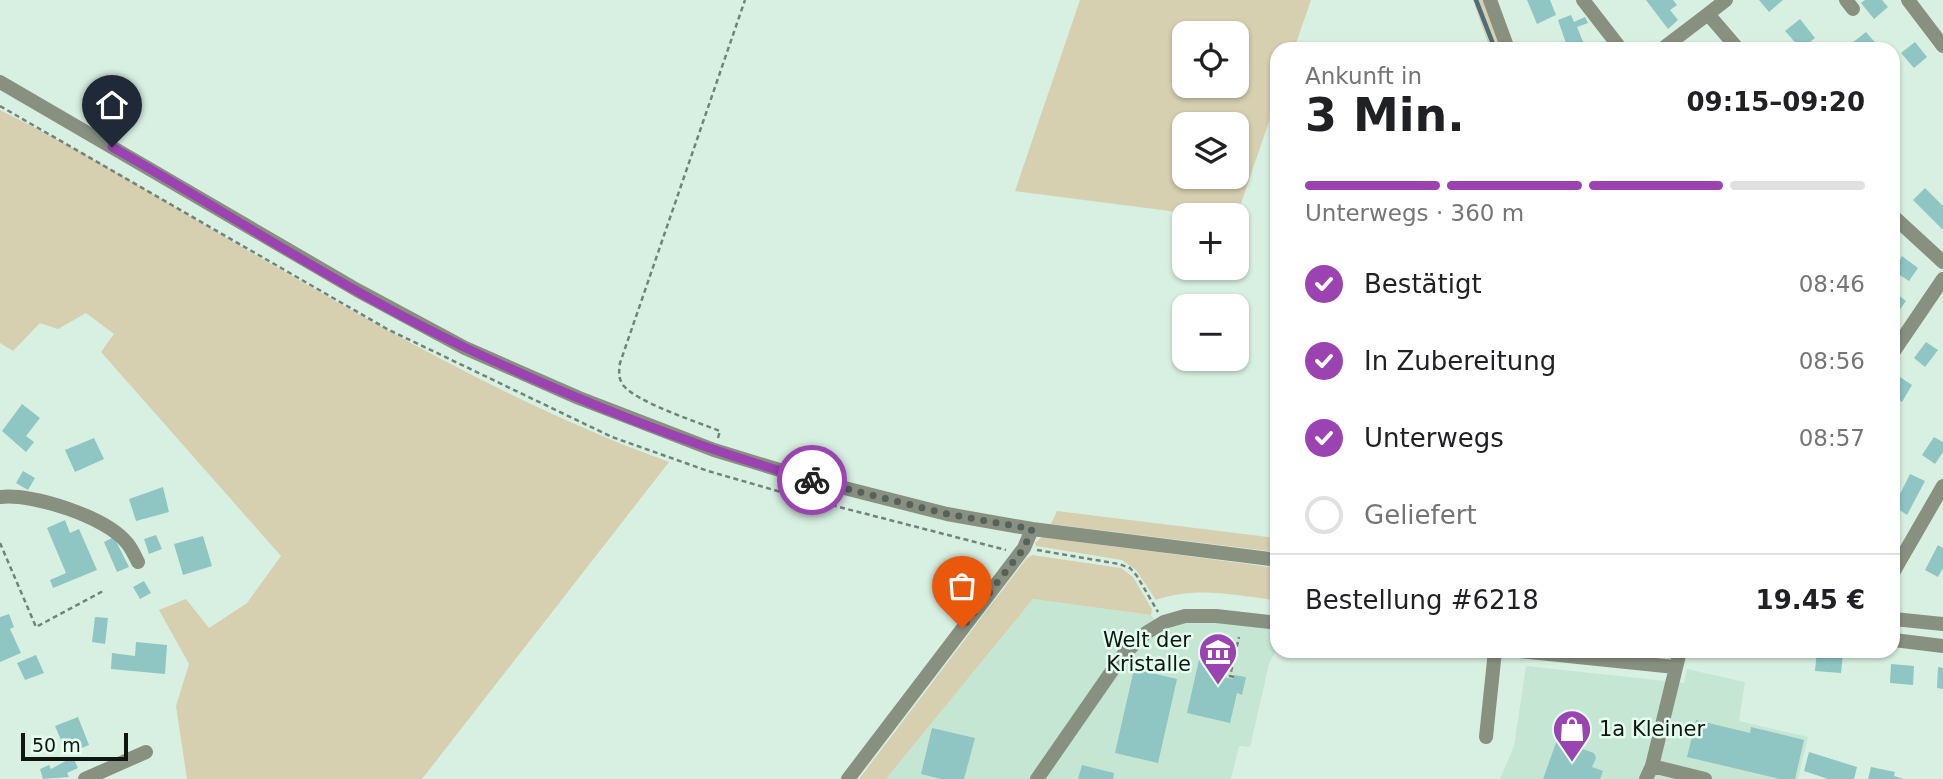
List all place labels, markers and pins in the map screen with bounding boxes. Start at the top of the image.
pin [82,75,142,147]
pin [932,556,992,628]
place label: Welt der Kristalle [1103,628,1191,676]
museum icon: Welt der Kristalle [1197,631,1239,686]
shop icon: 1a Kleiner [1551,708,1593,763]
place label: 1a Kleiner [1599,717,1705,741]

